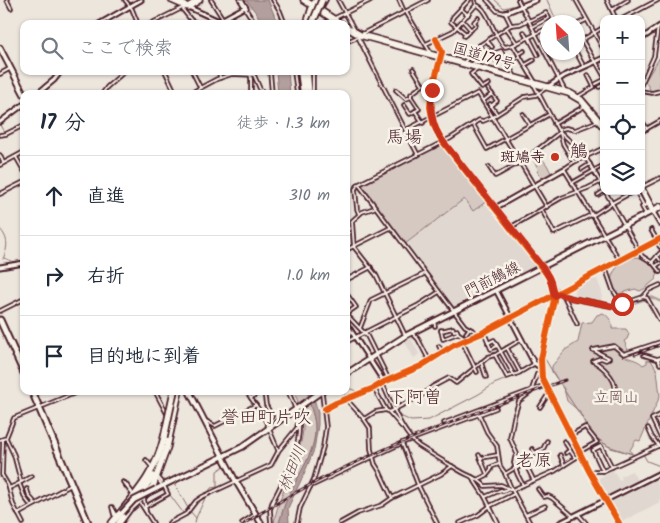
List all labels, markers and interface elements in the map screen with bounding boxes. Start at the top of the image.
north arrow [540,15,585,60]
map controls [600,15,645,195]
button: + [600,15,645,60]
search box [20,20,350,75]
icon: search [38,34,66,62]
text: ここで検索 [78,34,173,64]
street label: 国道179号 [450,37,518,77]
button: − [600,60,645,105]
route end [421,79,444,102]
button: locate [600,105,645,150]
text: 17 分 [40,107,85,140]
text: 徒歩 · 1.3 km [237,111,330,136]
district label: 馬場 [386,124,422,153]
district label: 鵤 [570,138,588,167]
place label: 斑鳩寺 [500,146,545,170]
button: layers [600,150,645,195]
marker: 斑鳩寺 [549,151,561,163]
icon: ahead [40,182,68,210]
text: 直進 [87,182,125,212]
text: 310 m [289,183,330,208]
street label: 門前鵤線 [460,256,525,304]
icon: right [40,262,68,290]
text: 右折 [87,262,125,292]
text: 1.0 km [287,263,330,288]
route start [611,293,634,316]
icon: arrive [40,342,68,370]
text: 目的地に到着 [87,342,201,372]
district label: 下阿曽 [388,384,442,413]
park label: 立岡山 [593,386,639,410]
district label: 誉田町片吹 [221,404,311,433]
water label: 林田川 [272,442,313,496]
district label: 老原 [516,447,552,476]

